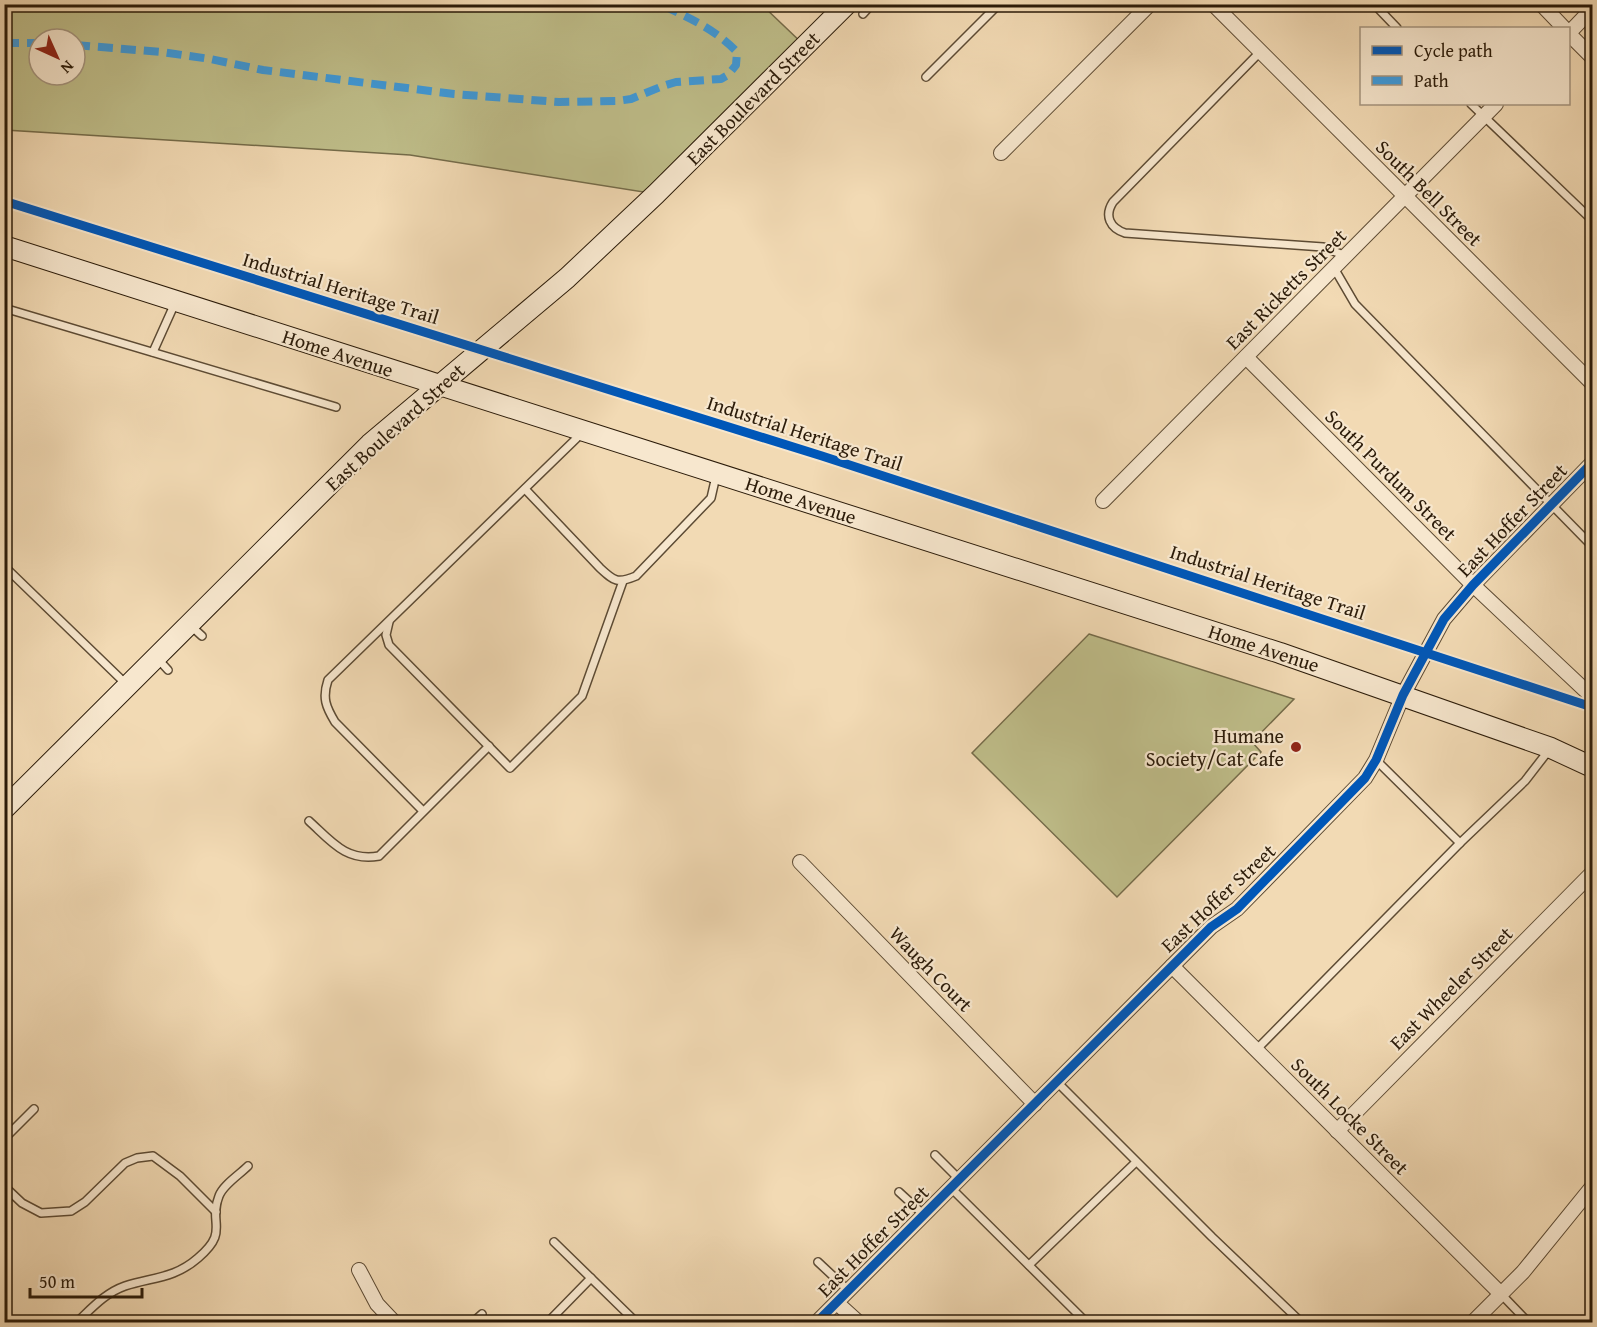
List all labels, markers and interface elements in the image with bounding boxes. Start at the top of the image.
street label: East Boulevard Street [679,24,826,171]
north arrow [27,27,87,87]
legend [1360,27,1570,105]
text: Cycle path [1414,37,1493,64]
text: N [55,55,80,80]
text: Path [1414,67,1449,94]
street label: South Bell Street [1369,133,1489,253]
street label: East Ricketts Street [1219,222,1353,356]
street label: Industrial Heritage Trail [239,244,443,331]
street label: Home Avenue [279,321,397,384]
street label: East Boulevard Street [318,356,471,497]
street label: Industrial Heritage Trail [704,387,907,478]
street label: South Purdum Street [1319,402,1464,547]
street label: East Hoffer Street [1450,456,1573,583]
street label: Home Avenue [742,468,860,531]
street label: Industrial Heritage Trail [1167,536,1370,627]
street label: Home Avenue [1205,616,1323,679]
place label: Humane Society/Cat Cafe [1146,721,1284,773]
marker: Humane Society/Cat Cafe [1289,740,1303,754]
street label: East Hoffer Street [1154,837,1282,959]
street label: Waugh Court [883,919,980,1018]
street label: East Wheeler Street [1382,919,1519,1056]
street label: South Locke Street [1285,1050,1416,1181]
street label: East Hoffer Street [810,1178,935,1303]
scale bar [30,1261,142,1299]
text: 50 m [39,1268,75,1295]

